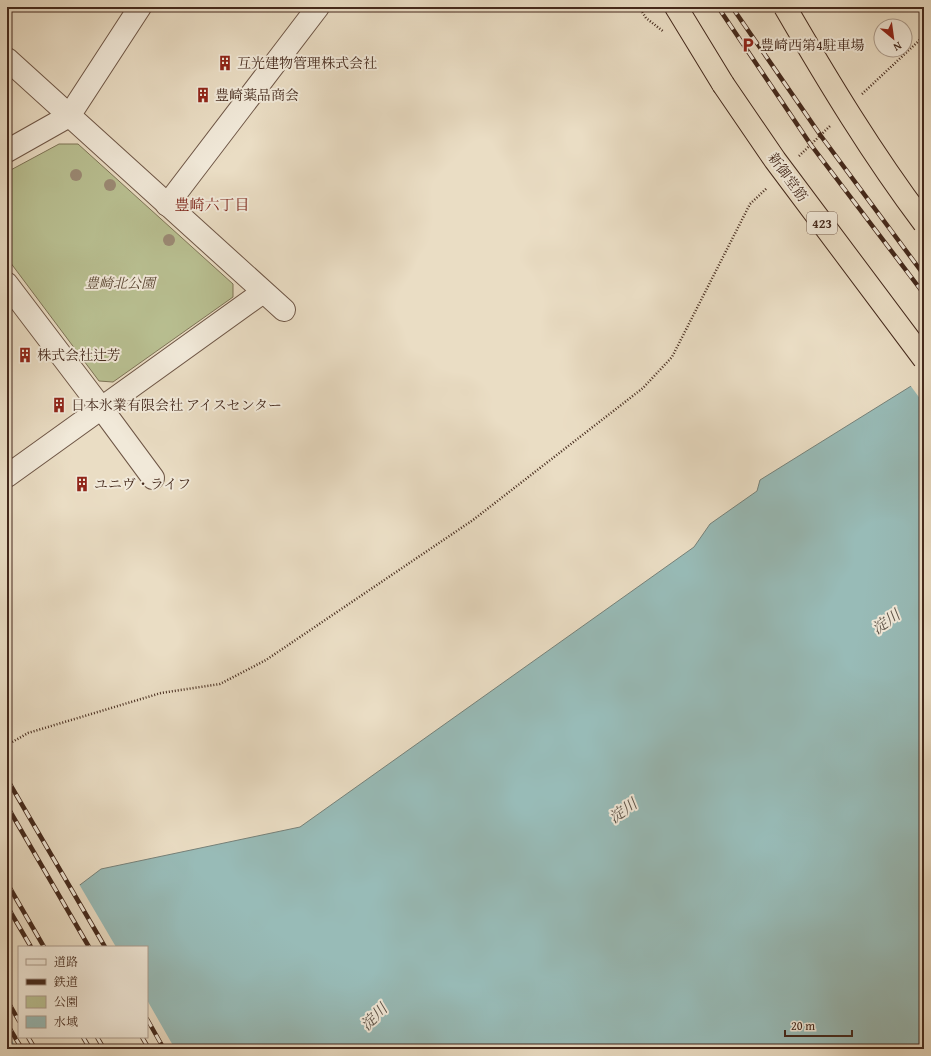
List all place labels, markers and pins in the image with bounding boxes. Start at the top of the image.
place label: 豊崎西第4駐車場 [760,35,865,55]
parking icon: 豊崎西第4駐車場 [739,36,757,54]
place label: 互光建物管理株式会社 [237,53,377,73]
building icon: 互光建物管理株式会社 [216,54,234,72]
place label: 豊崎薬品商会 [215,85,299,105]
building icon: 豊崎薬品商会 [194,86,212,104]
place label: 株式会社辻芳 [37,345,121,365]
building icon: 株式会社辻芳 [16,346,34,364]
place label: 日本氷業有限会社 アイスセンター [71,395,282,415]
building icon: 日本氷業有限会社 アイスセンター [50,396,68,414]
place label: ユニヴ・ライフ [94,474,191,494]
building icon: ユニヴ・ライフ [73,475,91,493]

